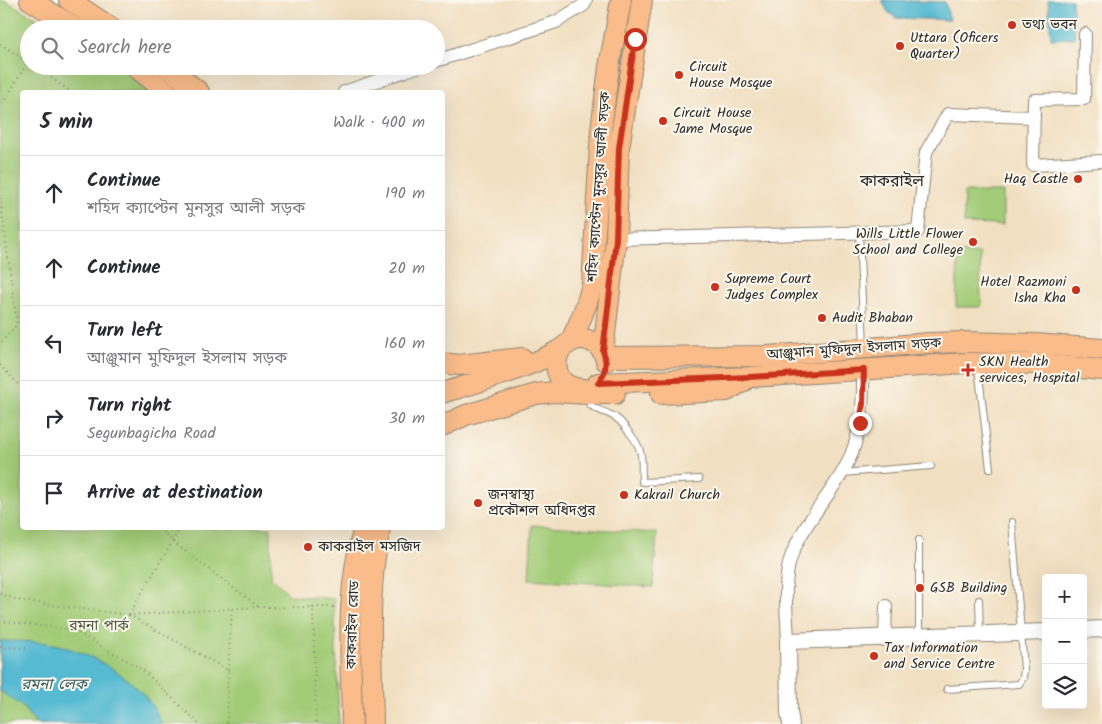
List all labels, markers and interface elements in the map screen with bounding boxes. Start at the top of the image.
place label: তথ্য ভবন [1021,14,1077,36]
marker: তথ্য ভবন [1006,19,1018,31]
search box [20,20,445,75]
place label: Uttara (Oficers Quarter) [910,27,999,65]
route start [624,28,647,51]
text: Search here [78,33,172,63]
icon: search [38,34,66,62]
marker: Uttara (Oficers Quarter) [894,40,906,52]
place label: Circuit House Mosque [689,56,773,94]
marker: Circuit House Mosque [673,69,685,81]
street label: শহিদ ক্যাপ্টেন মুনসুর আলী সড়ক [581,90,617,284]
place label: Circuit House Jame Mosque [673,102,753,140]
text: 5 min [40,106,93,139]
text: Walk · 400 m [333,110,425,135]
marker: Circuit House Jame Mosque [657,115,669,127]
text: Continue [87,166,160,196]
place label: Haq Castle [1004,168,1069,190]
district label: কাকরাইল [859,169,924,194]
marker: Haq Castle [1072,173,1084,185]
icon: ahead [40,179,68,207]
text: 190 m [385,181,425,206]
text: শহিদ ক্যাপ্টেন মুনসুর আলী সড়ক [87,196,305,221]
place label: Wills Little Flower School and College [853,223,964,261]
marker: Wills Little Flower School and College [967,236,979,248]
text: Continue [87,253,160,283]
icon: ahead [40,254,68,282]
text: 20 m [389,256,425,281]
place label: Supreme Court Judges Complex [725,268,819,306]
place label: Hotel Razmoni Isha Kha [980,271,1067,309]
marker: Supreme Court Judges Complex [709,281,721,293]
marker: Hotel Razmoni Isha Kha [1070,284,1082,296]
place label: Audit Bhaban [832,307,913,329]
marker: Audit Bhaban [816,312,828,324]
text: Turn left [87,316,162,346]
icon: left [40,329,68,357]
text: 160 m [384,331,425,356]
street label: আঞ্জুমান মুফিদুল ইসলাম সড়ক [765,332,943,366]
text: আঞ্জুমান মুফিদুল ইসলাম সড়ক [87,346,287,371]
place label: SKN Health services, Hospital [979,351,1080,389]
marker: SKN Health services, Hospital [961,363,975,377]
text: Turn right [87,391,172,421]
icon: right [40,404,68,432]
text: 30 m [389,406,425,431]
route end [849,412,872,435]
text: Segunbagicha Road [87,421,216,446]
text: Arrive at destination [87,478,263,508]
icon: arrive [40,479,68,507]
place label: জনস্বাস্থ্য প্রকৌশল অধিদপ্তর [487,484,596,522]
place label: Kakrail Church [634,484,720,506]
marker: Kakrail Church [618,489,630,501]
marker: জনস্বাস্থ্য প্রকৌশল অধিদপ্তর [472,497,484,509]
place label: কাকরাইল মসজিদ [317,536,421,558]
marker: কাকরাইল মসজিদ [302,541,314,553]
map controls [1042,574,1087,709]
button: + [1042,574,1087,619]
place label: GSB Building [930,577,1007,599]
street label: কাকরাইল রোড [340,579,366,671]
marker: GSB Building [914,582,926,594]
park label: রমনা পার্ক [68,615,130,637]
button: − [1042,619,1087,664]
place label: Tax Information and Service Centre [884,637,996,675]
marker: Tax Information and Service Centre [868,650,880,662]
button: layers [1042,664,1087,709]
water label: রমনা লেক [21,673,90,697]

